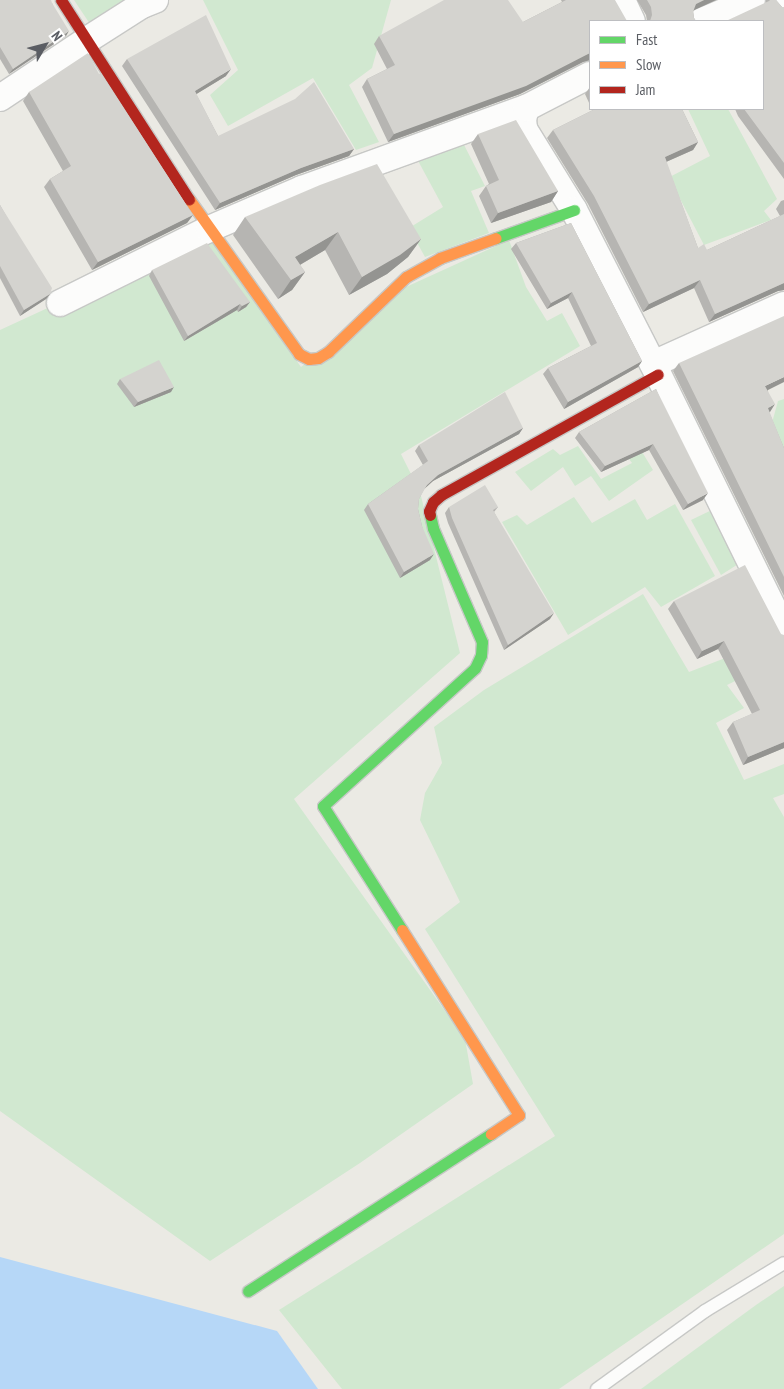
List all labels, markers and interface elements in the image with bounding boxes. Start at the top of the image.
north arrow [20,20,70,70]
legend [589,20,764,110]
text: N [48,28,66,44]
text: Fast [636,30,657,49]
text: Slow [636,55,661,74]
text: Jam [636,80,655,99]

